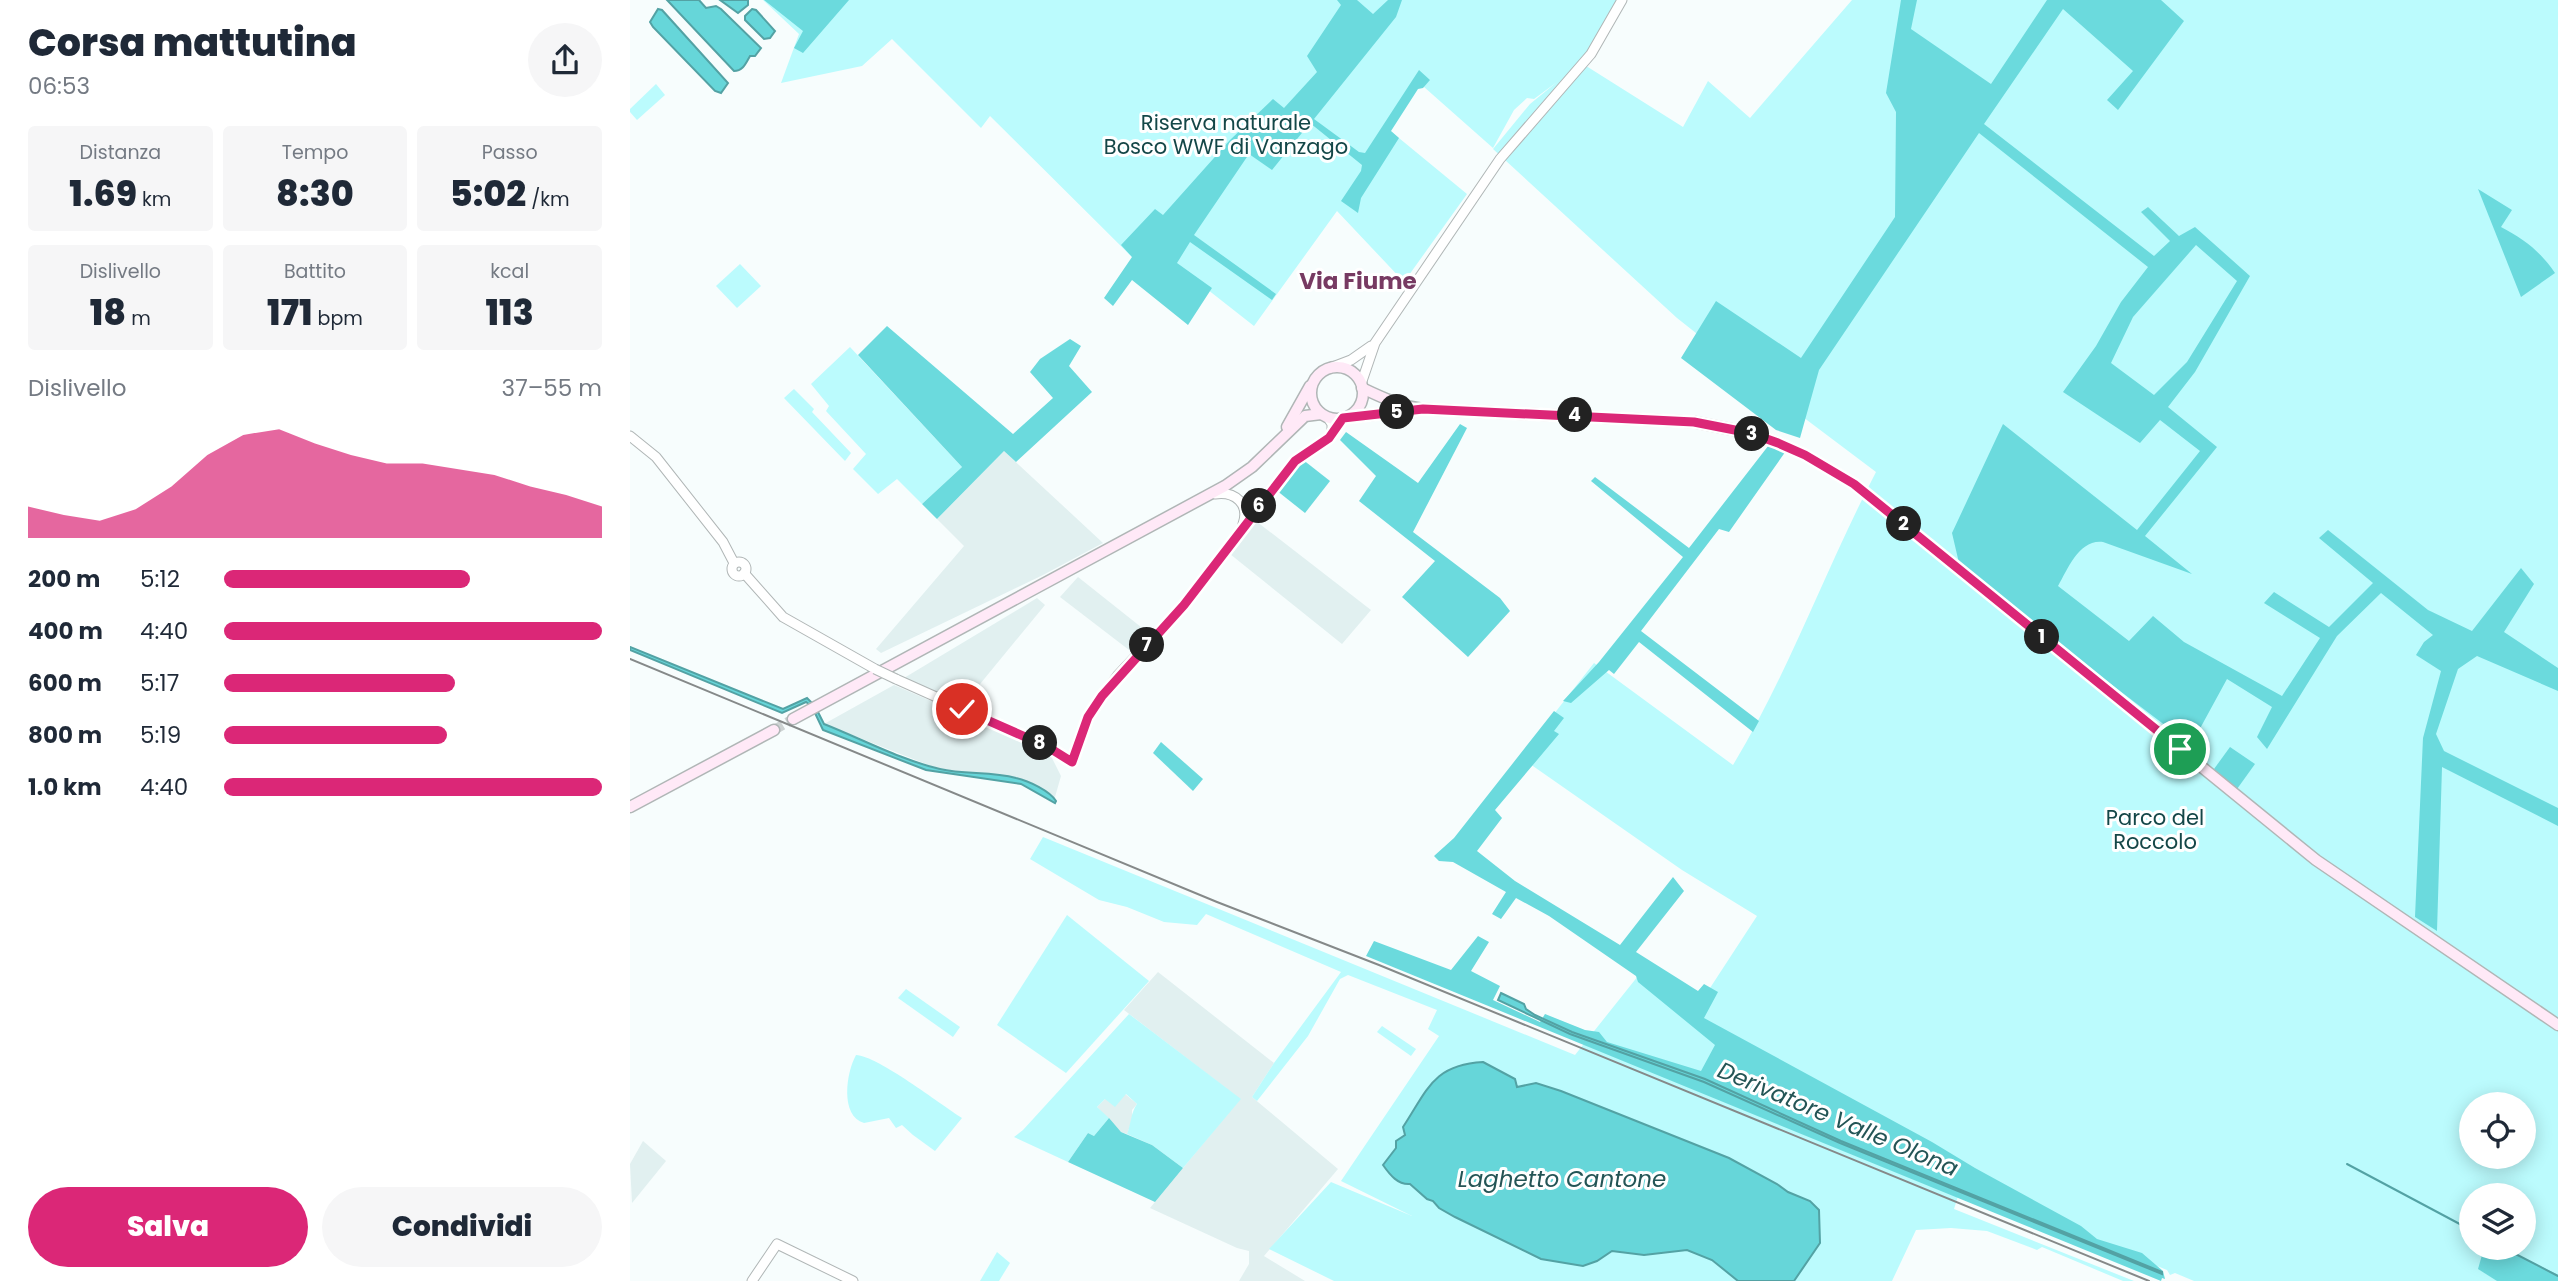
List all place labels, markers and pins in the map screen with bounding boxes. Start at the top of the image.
pin: 5 [1380,394,1414,430]
pin: 4 [1558,398,1592,432]
pin: 3 [1734,416,1770,452]
pin: 6 [1242,489,1276,524]
pin: 2 [1886,506,1922,542]
pin: 1 [2024,620,2060,654]
pin: 7 [1130,628,1164,662]
pin [932,679,992,739]
pin [2150,719,2210,779]
pin: 8 [1022,726,1058,760]

